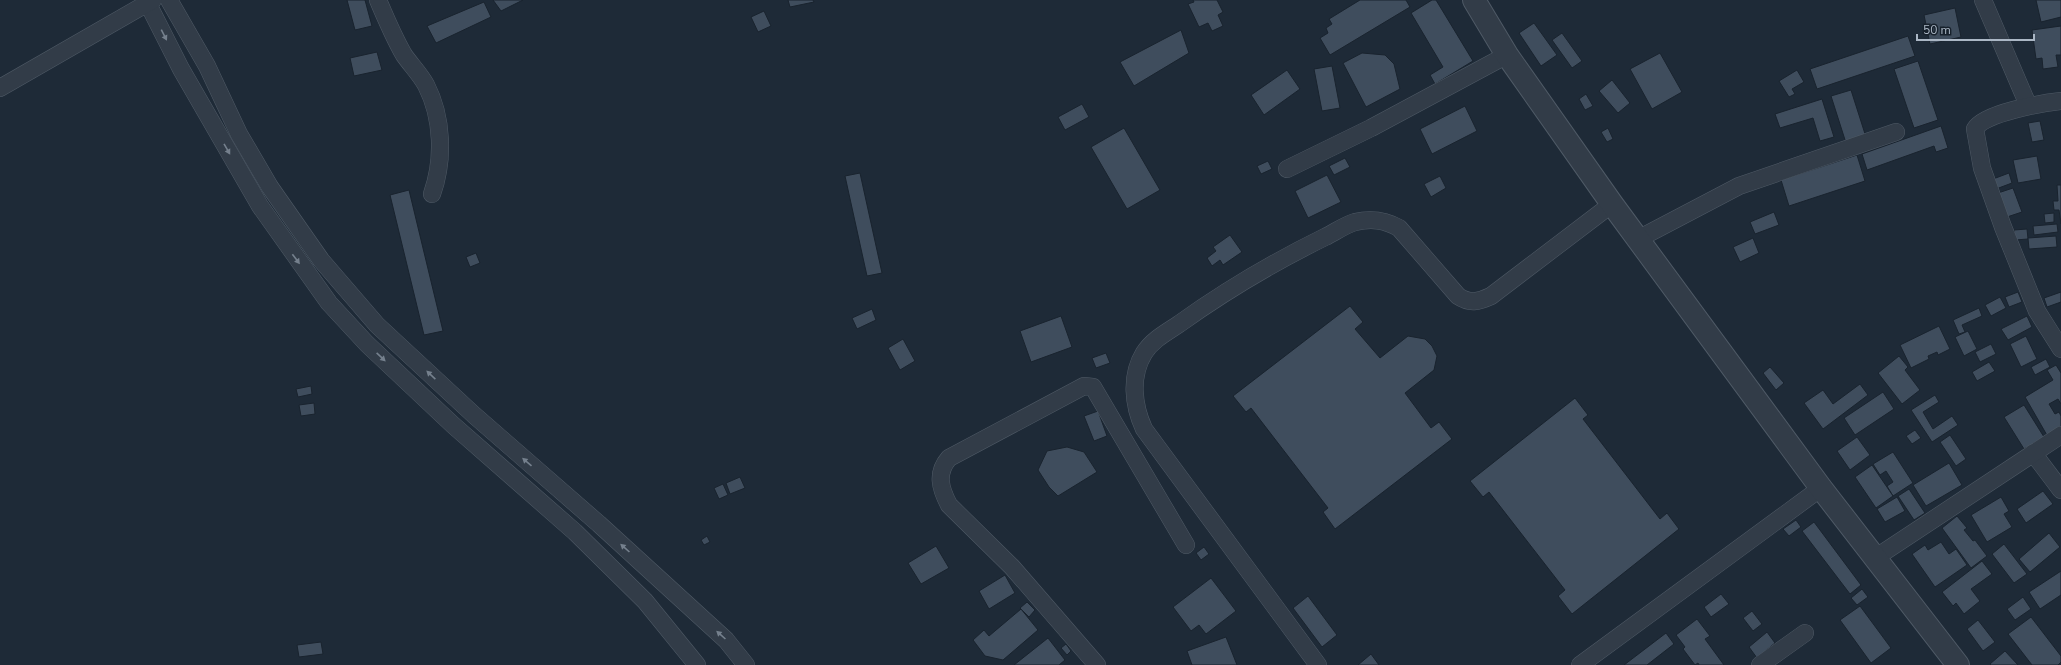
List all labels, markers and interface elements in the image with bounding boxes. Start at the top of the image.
scale bar [1917,16,2034,42]
text: 50 m [1923,22,1951,38]
one-way arrow [161,29,167,41]
one-way arrow [223,143,230,155]
one-way arrow [292,253,300,264]
one-way arrow [376,352,386,361]
one-way arrow [426,371,435,380]
one-way arrow [522,457,533,466]
one-way arrow [620,543,630,552]
one-way arrow [716,630,726,640]

